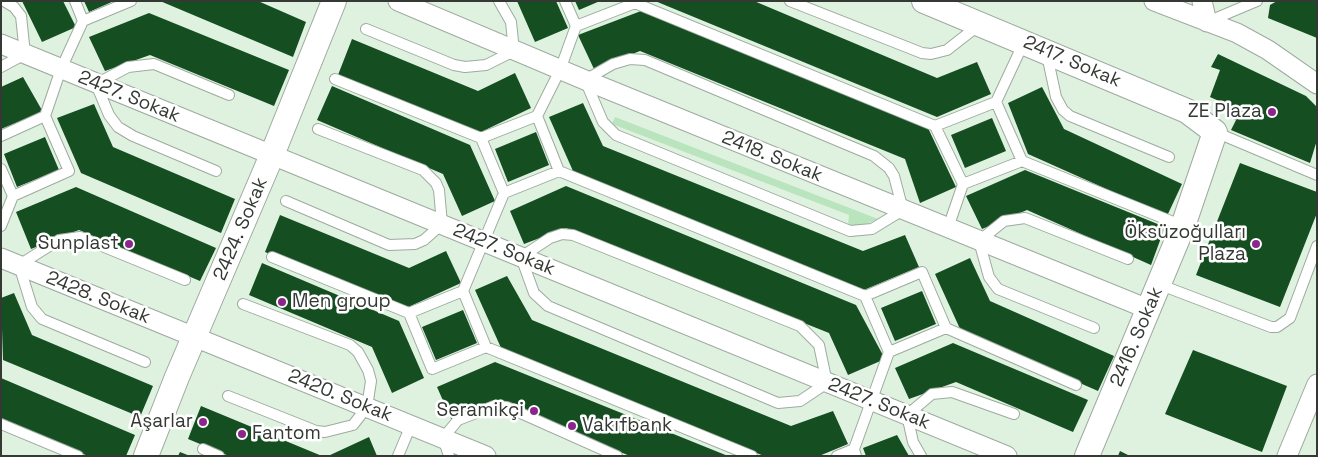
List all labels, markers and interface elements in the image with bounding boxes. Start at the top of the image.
street label: 2417. Sokak [1020,31,1124,93]
street label: 2427. Sokak [75,66,183,128]
place label: ZE Plaza [1188,101,1262,123]
marker: ZE Plaza [1266,106,1278,118]
street label: 2418. Sokak [718,127,826,187]
street label: 2424. Sokak [209,174,273,284]
street label: 2427. Sokak [450,219,558,281]
place label: Öksüzoğulları Plaza [1125,222,1246,266]
place label: Sunplast [38,233,119,255]
marker: Sunplast [123,238,135,250]
marker: Öksüzoğulları Plaza [1250,238,1262,250]
street label: 2428. Sokak [43,267,153,329]
street label: 2416. Sokak [1106,284,1168,390]
place label: Men group [292,291,391,313]
marker: Men group [276,296,288,308]
street label: 2420. Sokak [285,365,395,427]
street label: 2427. Sokak [825,373,933,435]
place label: Seramikçi [437,400,524,422]
marker: Seramikçi [528,405,540,417]
place label: Aşarlar [130,411,193,433]
place label: Vakıfbank [582,415,672,437]
marker: Aşarlar [197,416,209,428]
marker: Vakıfbank [566,420,578,432]
place label: Fantom [252,423,321,445]
marker: Fantom [236,428,248,440]

